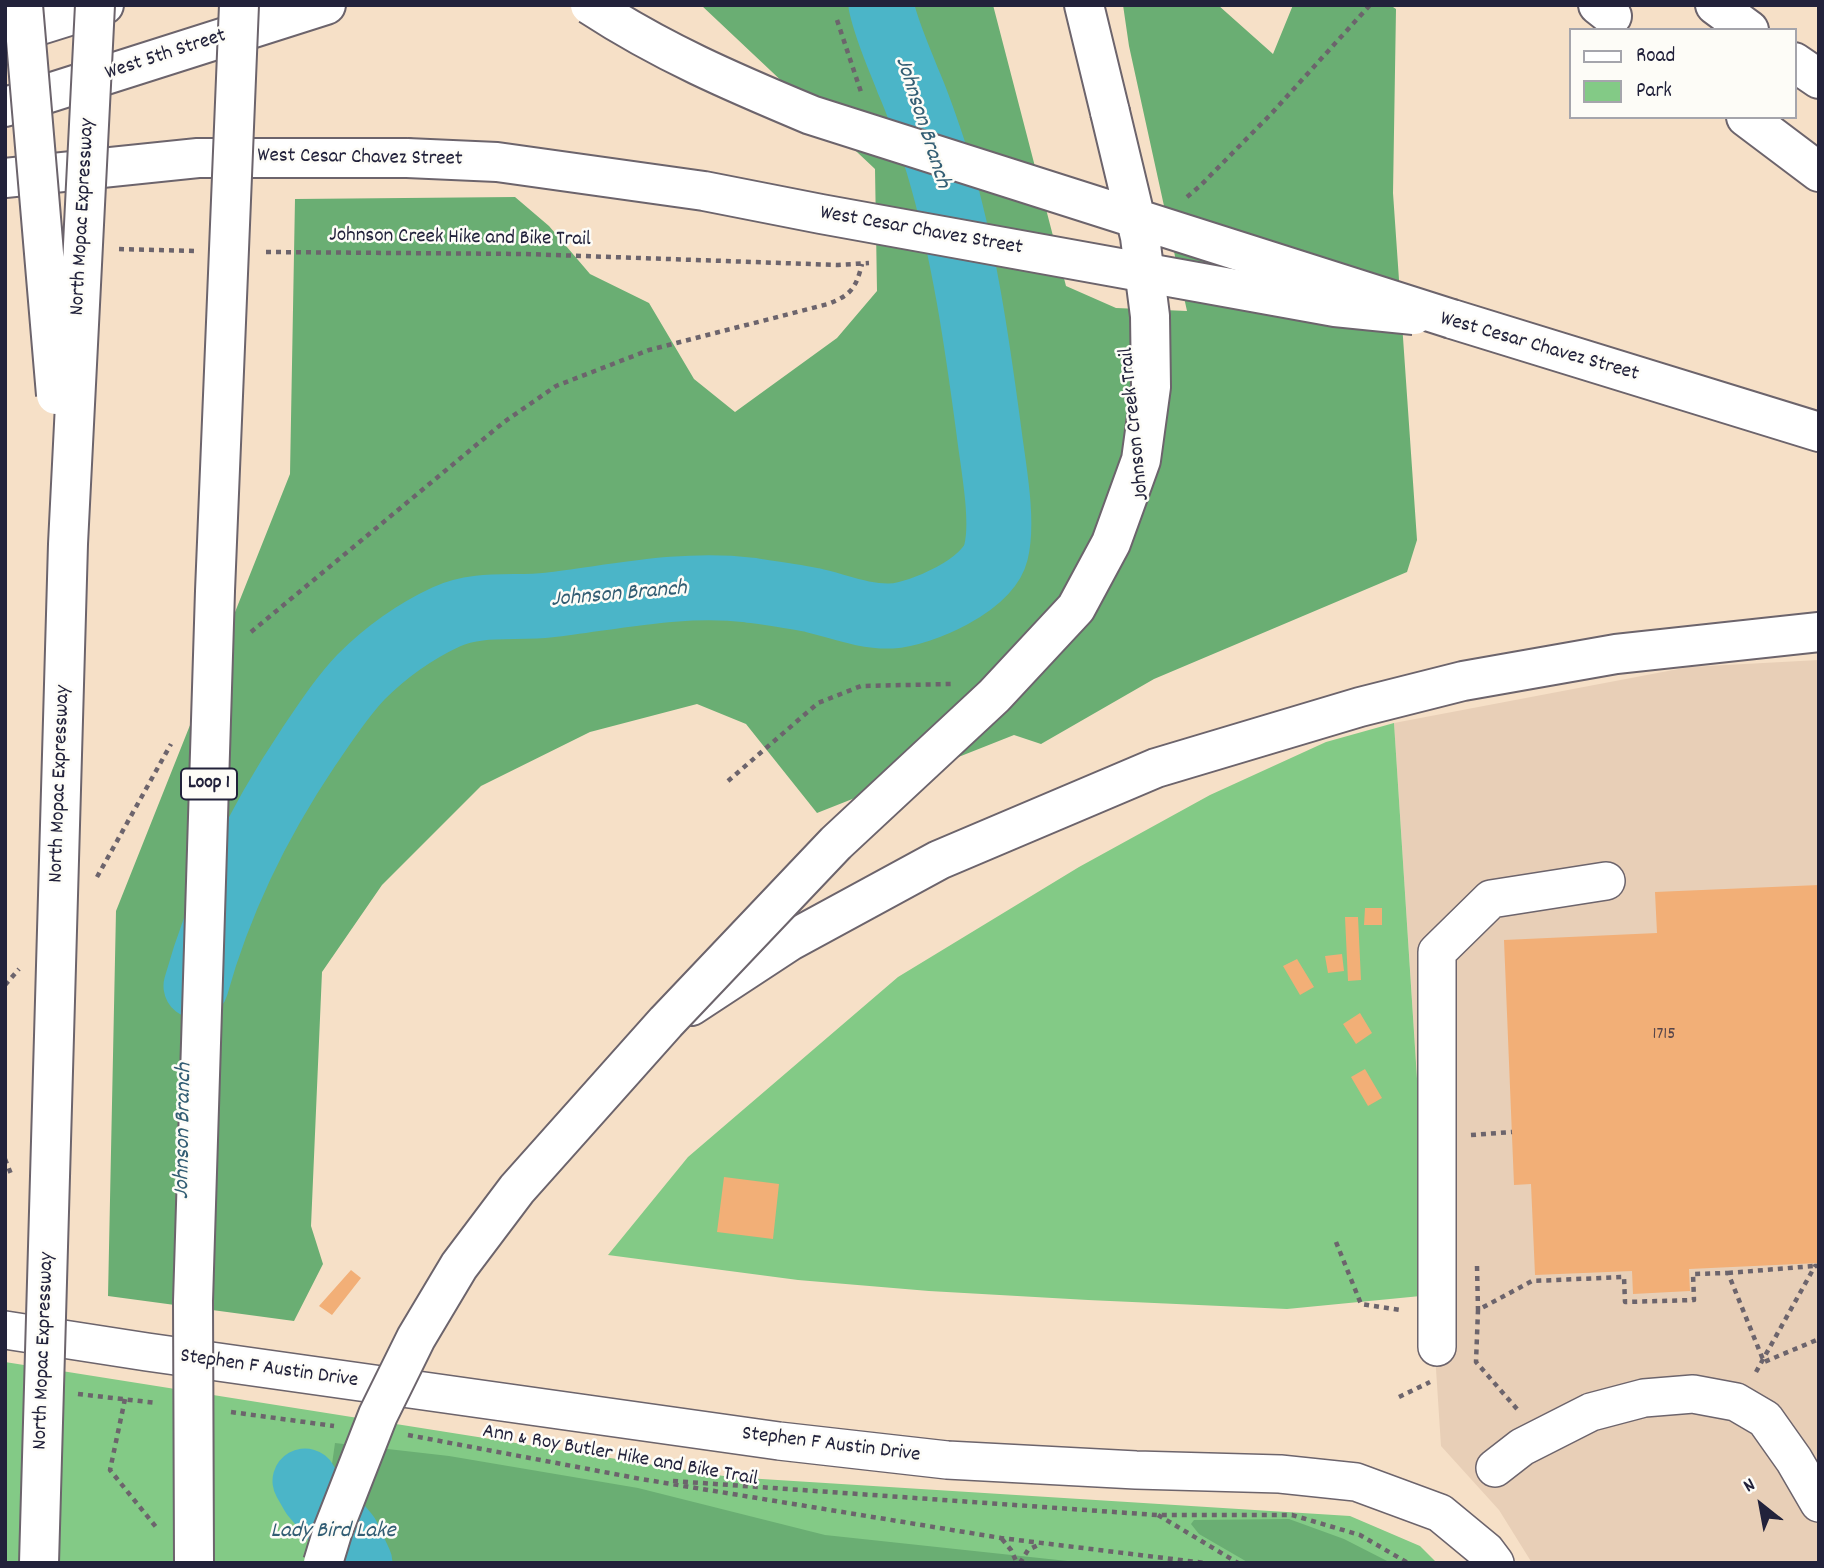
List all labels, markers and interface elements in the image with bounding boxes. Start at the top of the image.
street label: West 5th Street [102,25,230,87]
legend [1568,28,1796,119]
text: Road [1636,42,1675,72]
water label: Johnson Branch [887,54,955,192]
text: Park [1636,77,1672,107]
street label: North Mopac Expressway [66,118,102,316]
street label: West Cesar Chavez Street [257,145,463,173]
street label: West Cesar Chavez Street [818,202,1024,262]
street label: Johnson Creek Hike and Bike Trail [329,224,591,254]
street label: West Cesar Chavez Street [1437,308,1641,388]
street label: Johnson Creek Trail [1115,346,1157,502]
water label: Johnson Branch [550,576,688,616]
street label: North Mopac Expressway [45,685,77,883]
road number: Loop 1 [181,768,237,800]
house number: 1715 [1652,1025,1676,1047]
water label: Johnson Branch [170,1063,200,1199]
street label: North Mopac Expressway [29,1252,61,1450]
street label: Stephen F Austin Drive [178,1345,360,1395]
street label: Ann & Roy Butler Hike and Bike Trail [480,1420,760,1494]
street label: Stephen F Austin Drive [740,1423,922,1469]
north arrow [1726,1470,1796,1540]
text: N [1739,1473,1761,1501]
water label: Lady Bird Lake [270,1519,396,1547]

